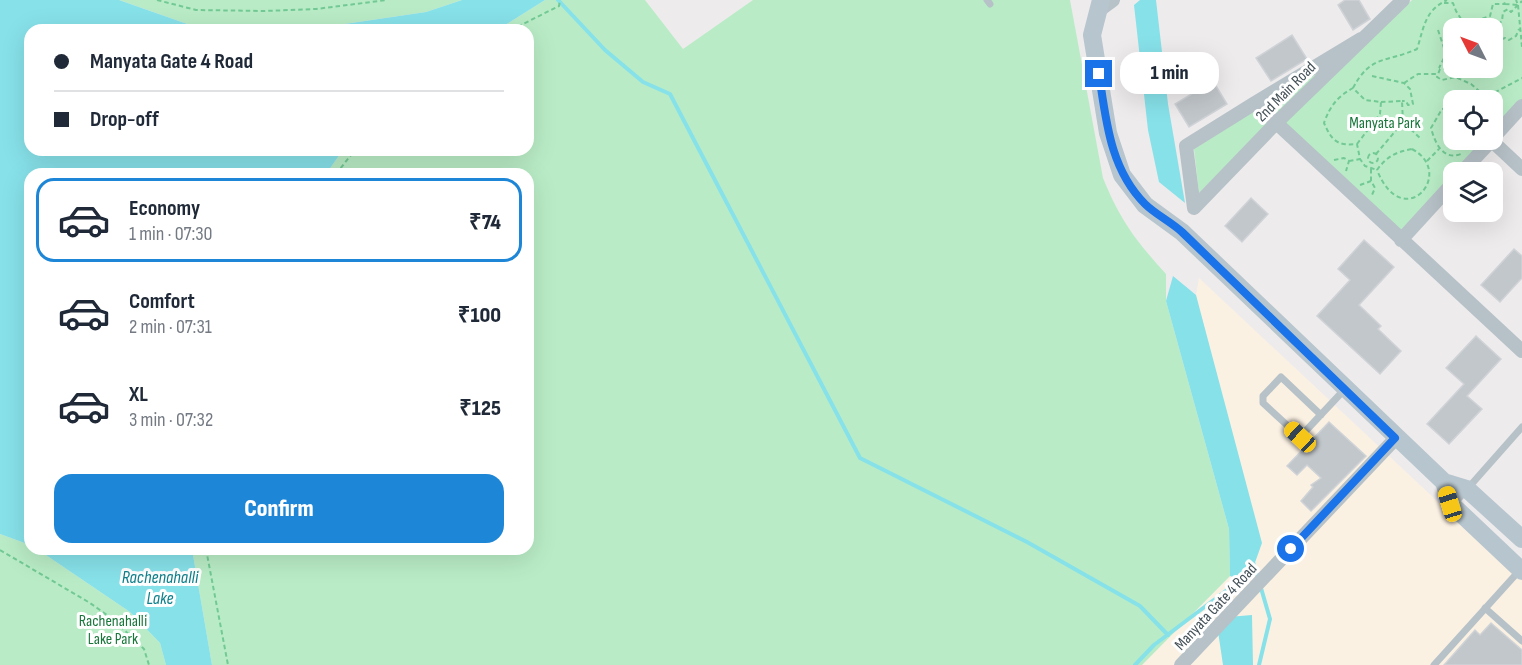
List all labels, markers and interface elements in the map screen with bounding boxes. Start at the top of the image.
north arrow [1443,18,1503,78]
map controls [1443,18,1503,222]
text: Manyata Gate 4 Road [90,48,253,75]
callout: 1 min [1120,53,1219,95]
street label: 2nd Main Road [1252,58,1320,126]
route end [1085,60,1112,87]
text: 1 min [1150,61,1189,85]
button: locate [1443,90,1503,150]
text: Drop-off [90,106,159,133]
park label: Manyata Park [1349,114,1421,133]
button: layers [1443,162,1503,222]
icon: car [57,193,111,247]
text: Economy [129,195,200,222]
text: ₹74 [469,209,501,236]
text: 1 min · 07:30 [129,222,212,246]
icon: car [57,286,111,340]
text: Comfort [129,288,195,315]
text: ₹100 [458,302,501,329]
text: 2 min · 07:31 [129,315,212,339]
icon: car [57,379,111,433]
text: XL [129,381,148,408]
text: ₹125 [459,395,501,422]
text: 3 min · 07:32 [129,408,213,432]
car [1281,418,1319,456]
button: Confirm [54,474,504,543]
car [1436,484,1464,524]
route start [1277,535,1304,562]
street label: Manyata Gate 4 Road [1171,560,1261,654]
water label: Rachenahalli Lake [122,567,199,609]
park label: Rachenahalli Lake Park [79,612,147,649]

